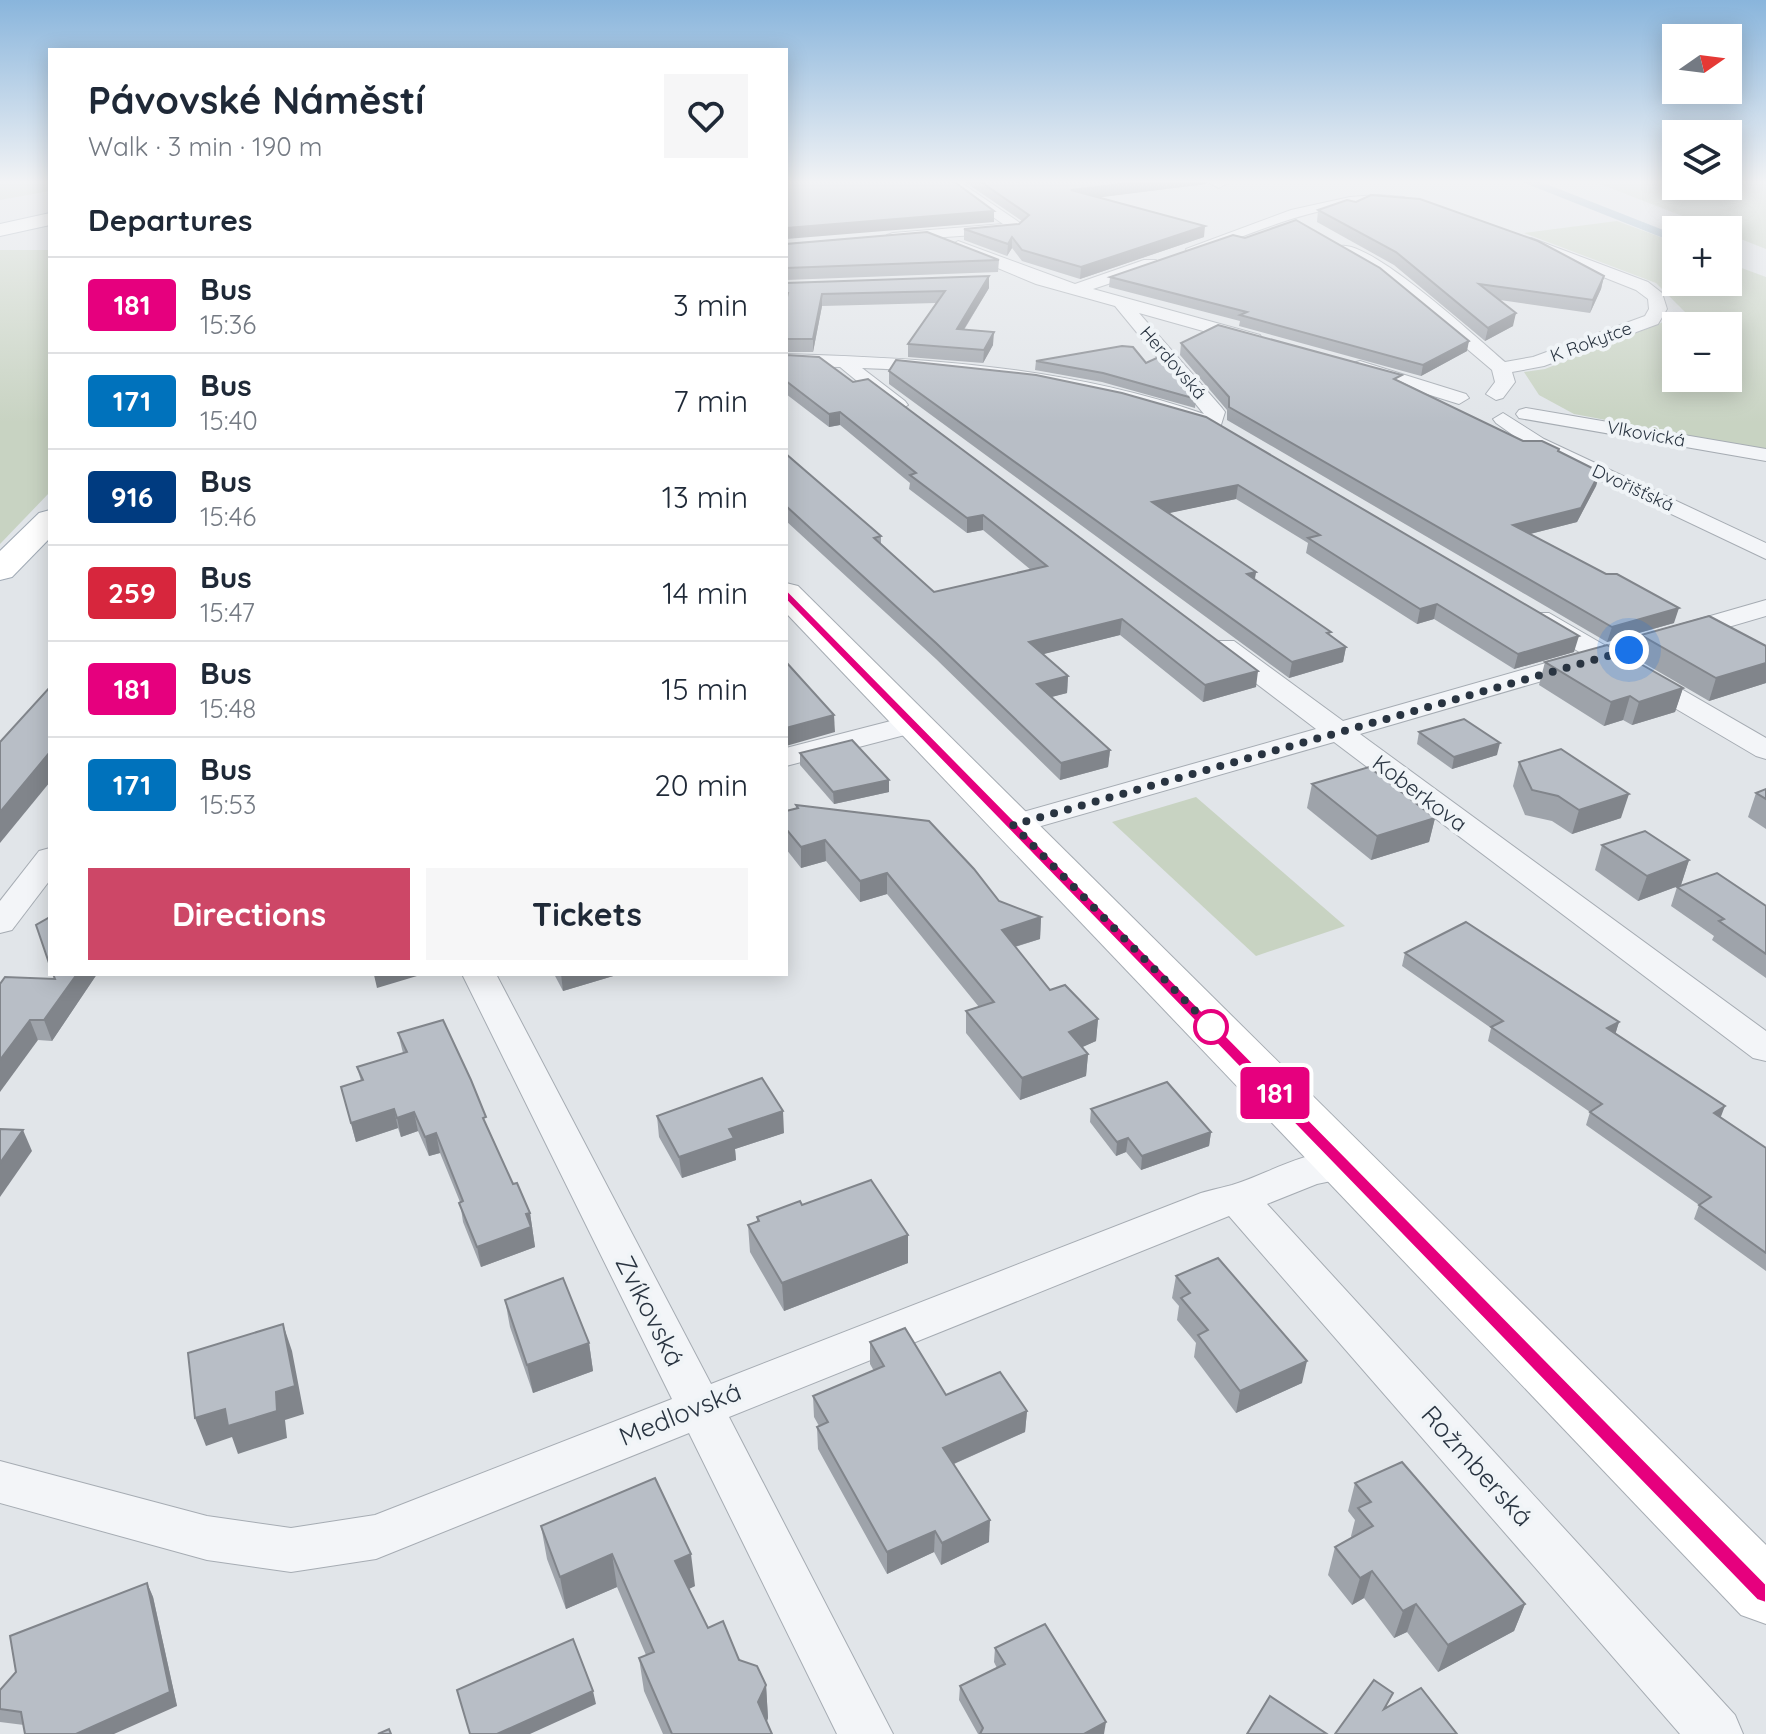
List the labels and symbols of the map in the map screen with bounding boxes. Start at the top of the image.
north arrow [1662,24,1742,104]
street label: K Rokytce [1547,316,1635,367]
street label: Herdovská [1135,321,1211,404]
street label: Vlkovická [1605,415,1687,452]
street label: Dvořišťská [1589,459,1678,516]
your location [1609,630,1649,670]
street label: Koberkova [1367,748,1473,838]
unlabelled marker [1194,1010,1228,1044]
line badge: 181 [1229,1067,1321,1119]
street label: Zvíkovská [608,1250,692,1372]
street label: Medlovská [614,1374,746,1453]
street label: Rožmberská [1414,1398,1540,1533]

